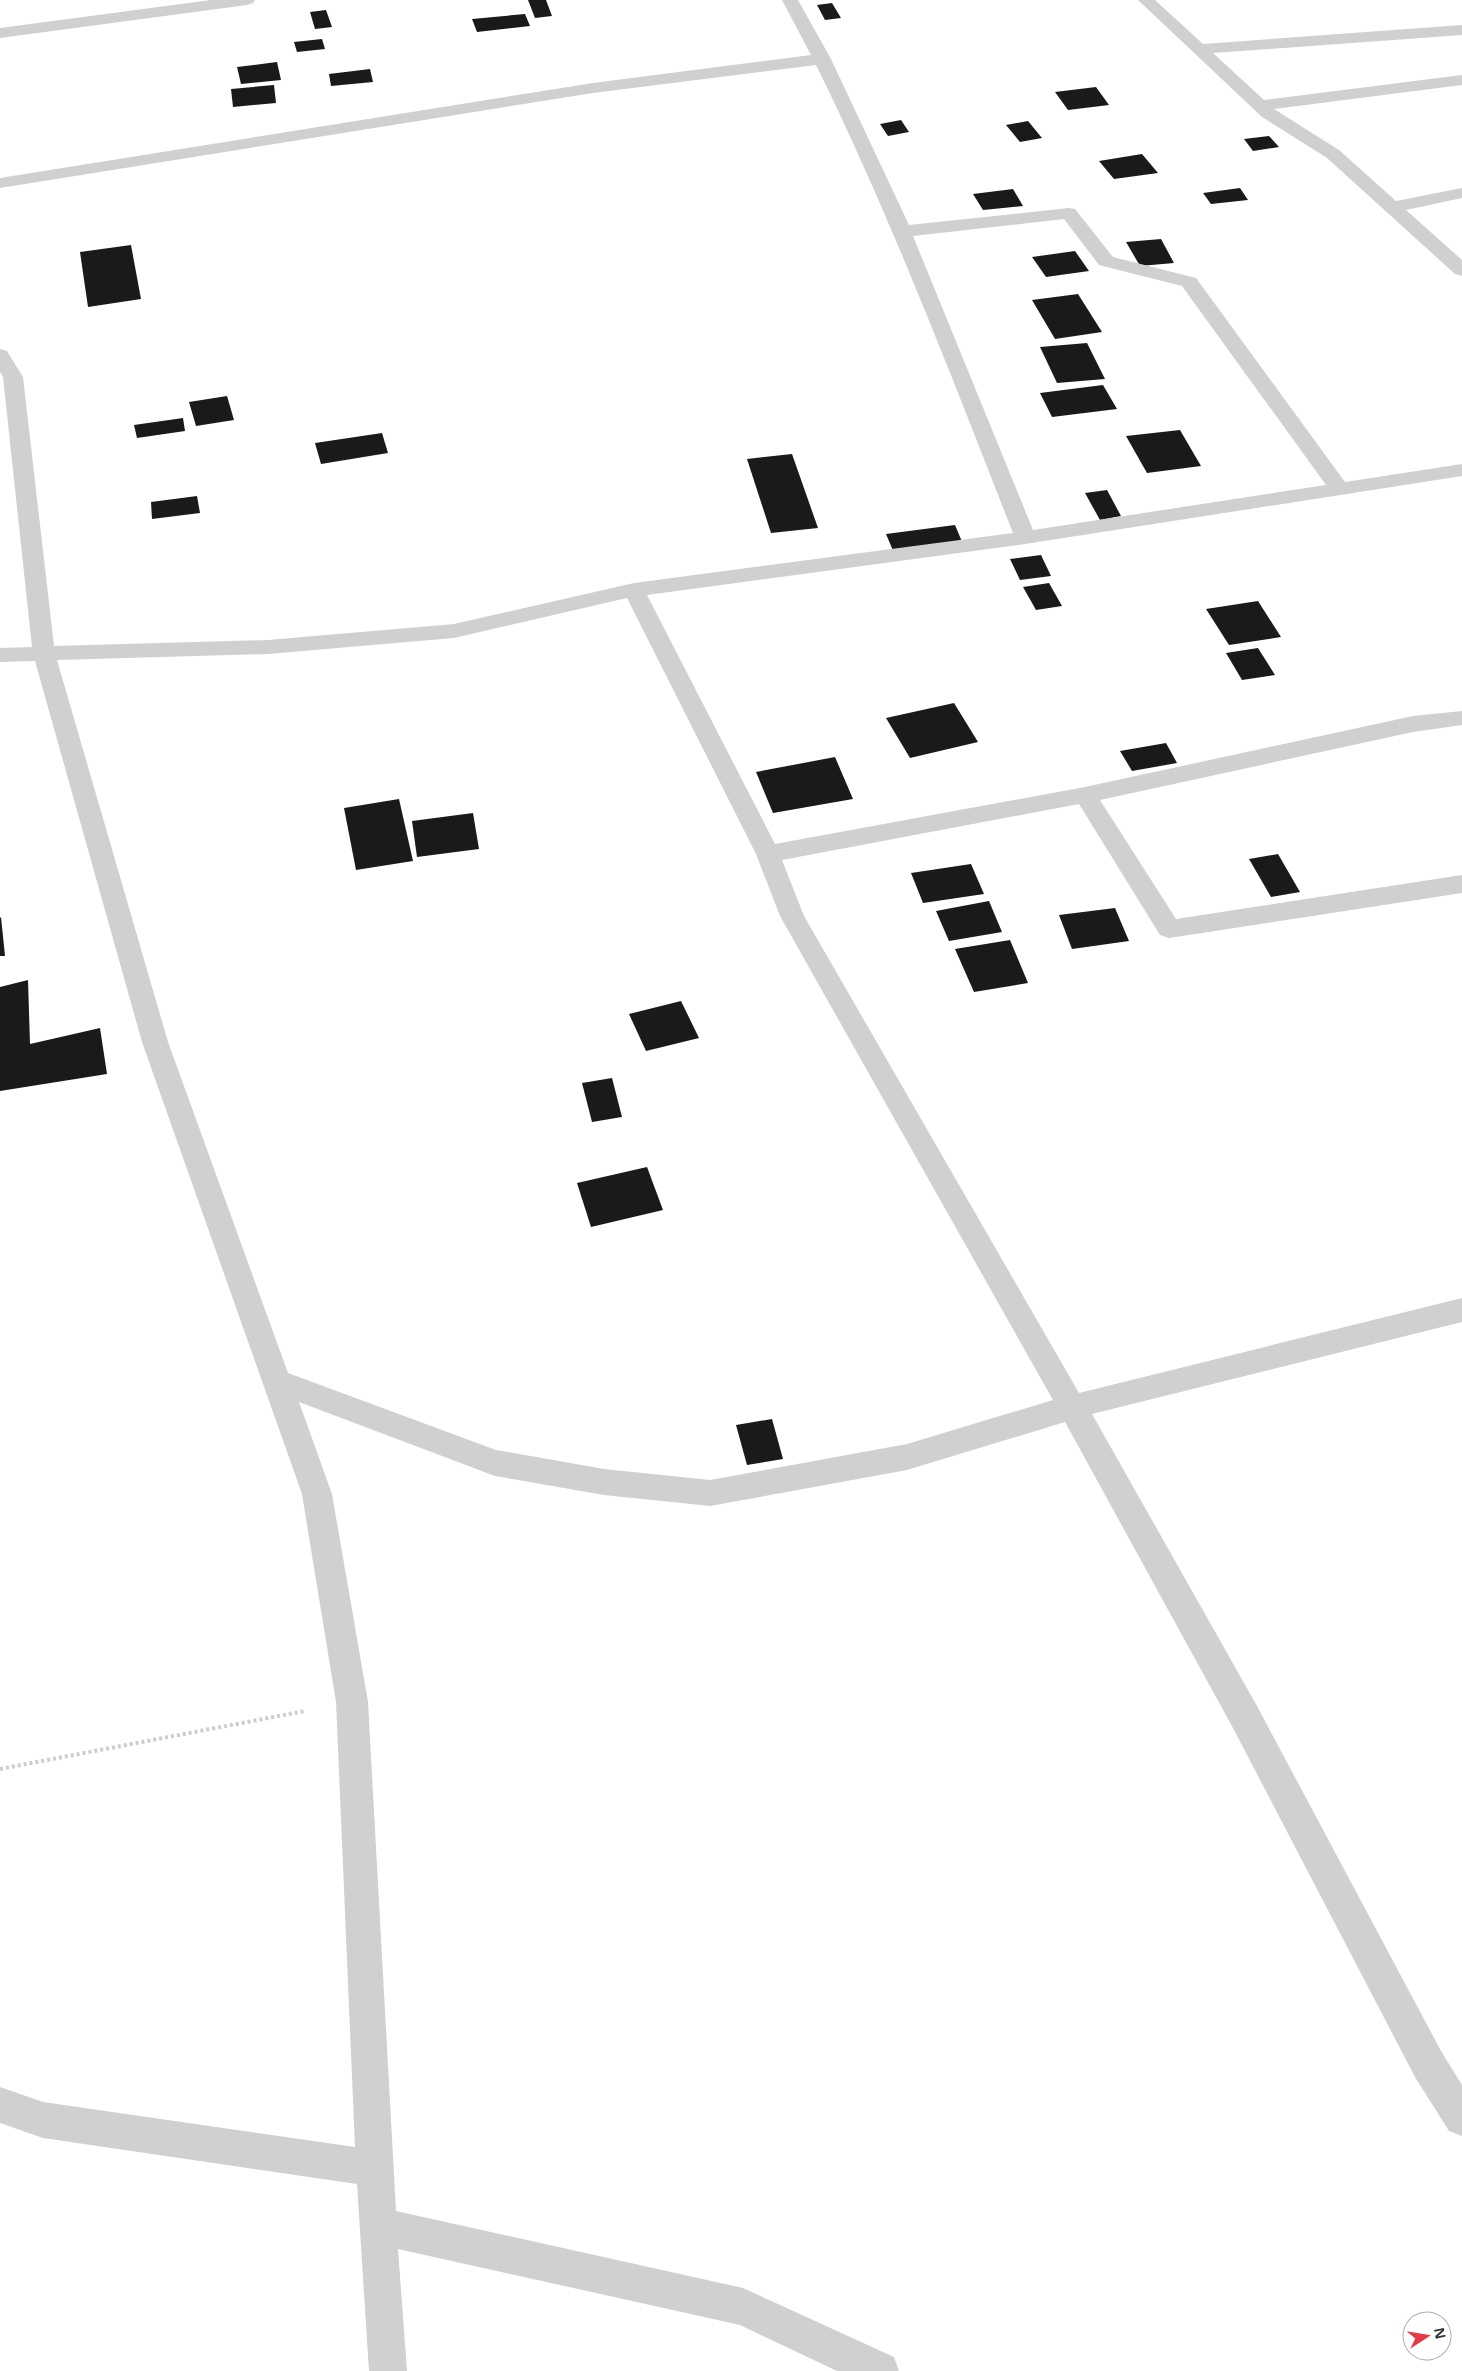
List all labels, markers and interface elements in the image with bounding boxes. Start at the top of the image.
north arrow [1402,2311,1452,2361]
text: N [1430,2326,1451,2341]

